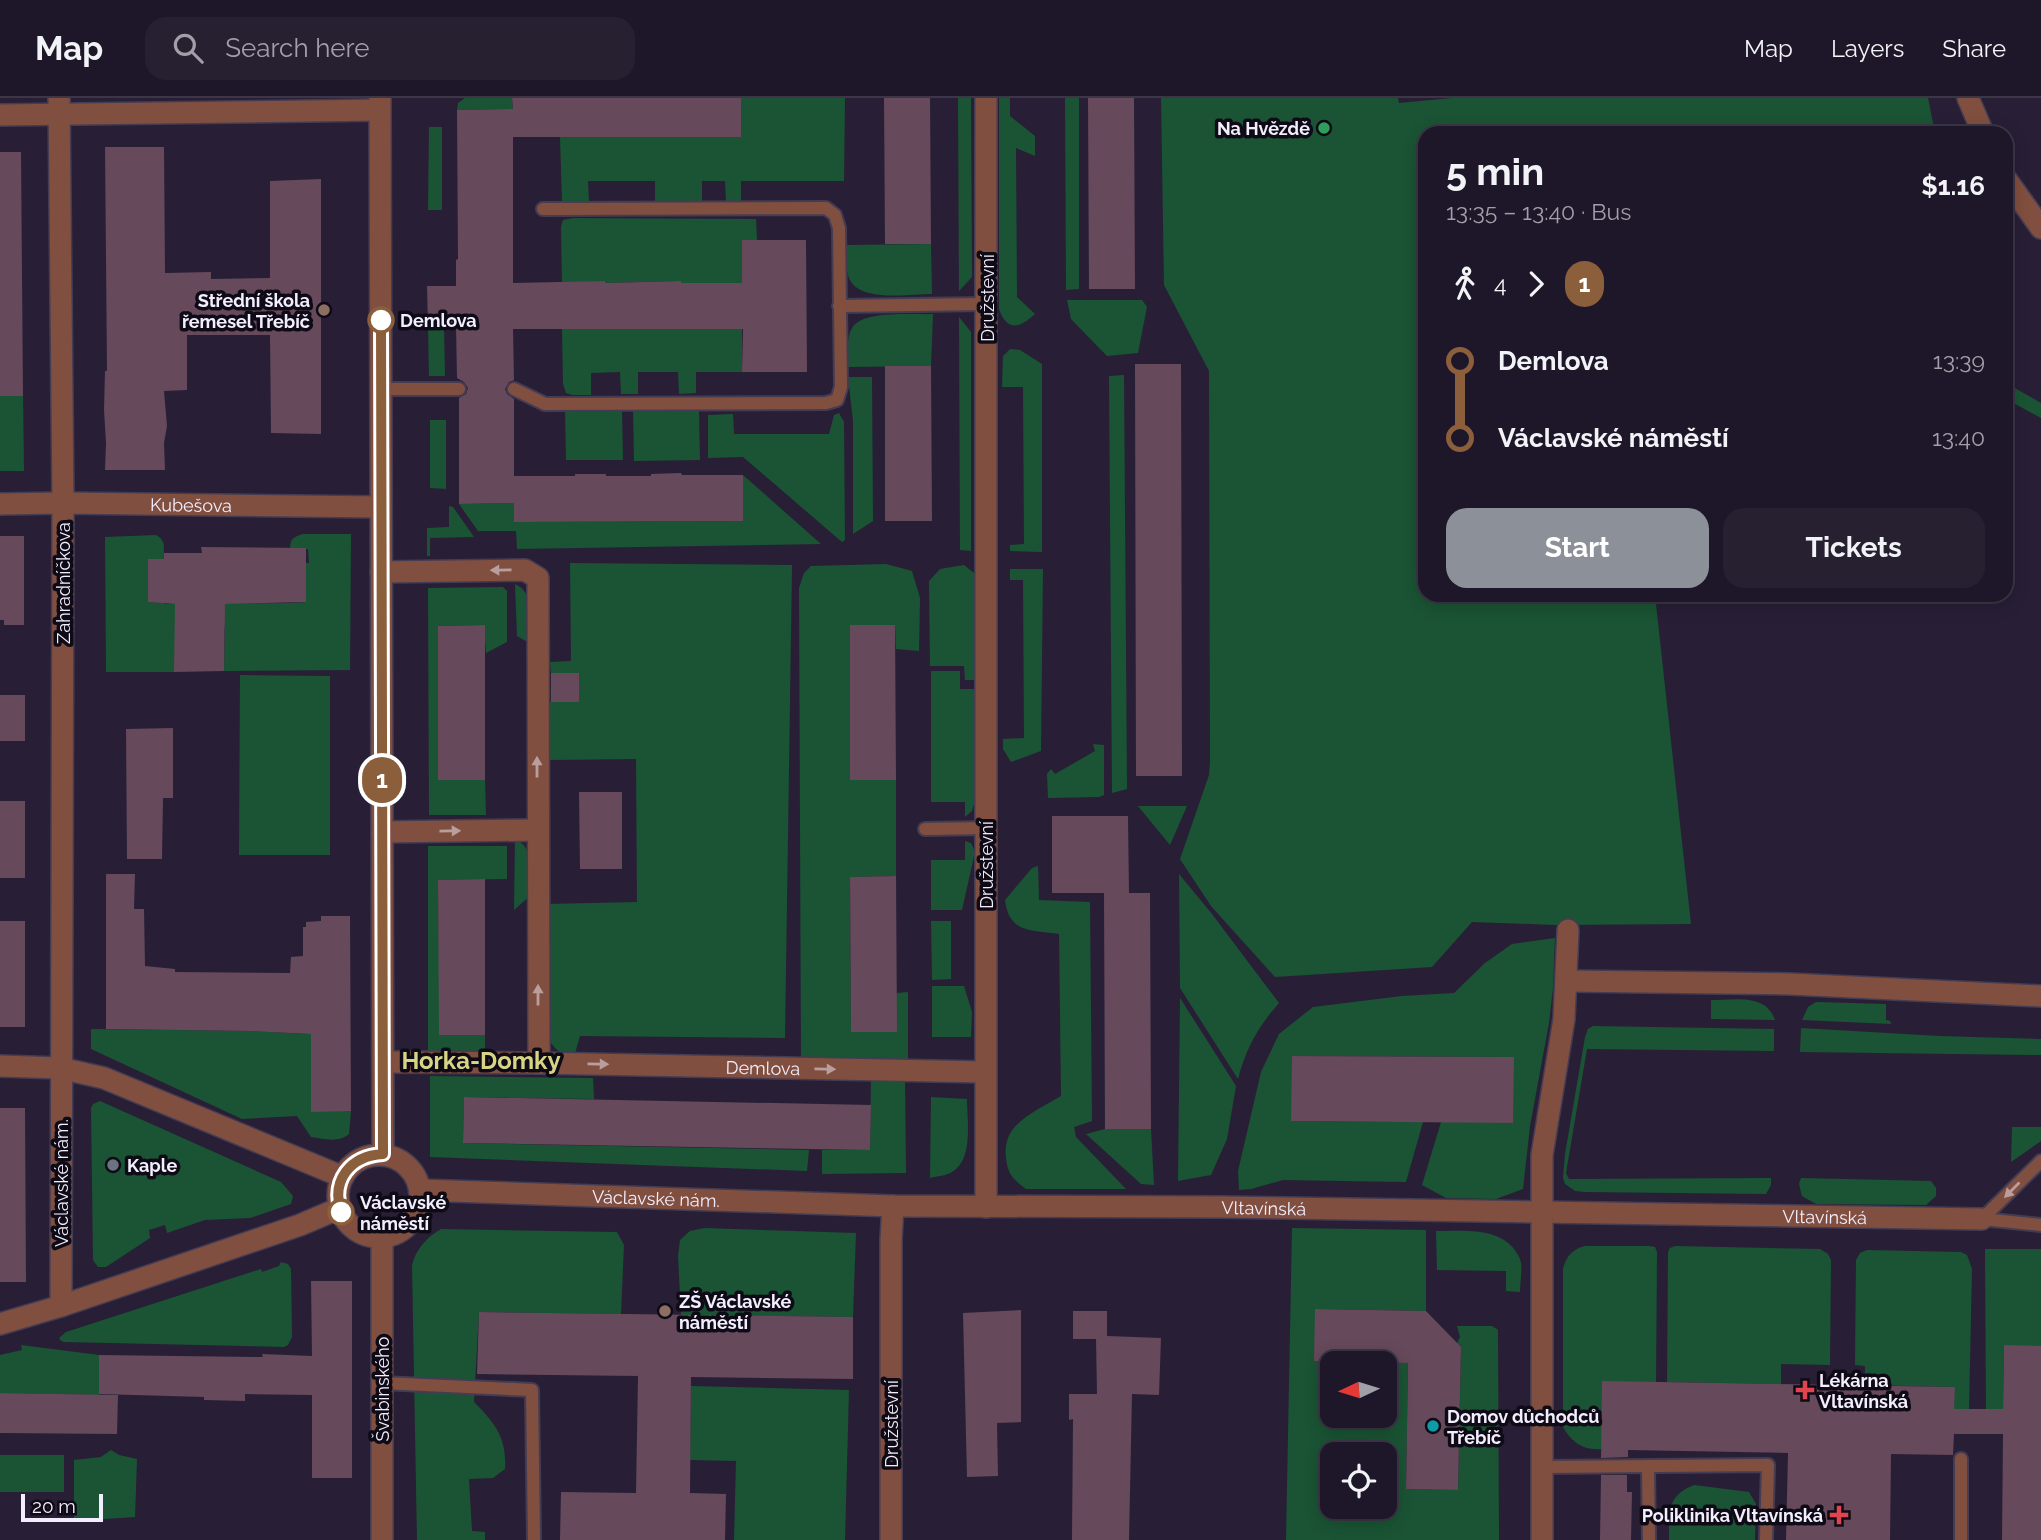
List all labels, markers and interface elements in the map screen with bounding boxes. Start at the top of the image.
search box [145,17,635,80]
text: Map [35,29,103,68]
icon: search [169,29,207,67]
text: Search here [225,33,370,63]
text: Map [1744,34,1793,63]
text: Layers [1831,34,1904,63]
text: Share [1942,34,2006,63]
place label: Na Hvězdě [1217,118,1310,139]
marker: Na Hvězdě [1316,120,1332,136]
text: 5 min [1446,149,1544,194]
text: $1.16 [1921,171,1985,201]
text: 13:35 – 13:40 · Bus [1446,198,1631,225]
street label: Družstevní [977,254,998,342]
icon: walk [1446,265,1484,303]
icon: forward [1517,265,1555,303]
text: 1 [1579,269,1590,298]
text: 4 [1494,270,1507,297]
place label: Střední škola řemesel Třebíč [182,290,310,332]
marker: Střední škola řemesel Třebíč [316,302,332,318]
marker: Demlova [368,307,394,333]
place label: Demlova [400,310,477,331]
text: Demlova [1498,346,1609,376]
text: 13:39 [1933,347,1985,374]
text: Václavské náměstí [1498,423,1729,453]
text: 13:40 [1932,424,1985,451]
street label: Kubešova [150,494,232,516]
button: Start [1446,508,1709,588]
button: Tickets [1723,508,1985,588]
street label: Zahradníčkova [53,522,74,644]
one-way arrow [490,565,512,576]
one-way arrow [531,756,543,778]
line badge: 1 [359,757,405,803]
text: 1 [376,765,388,794]
street label: Družstevní [976,821,997,909]
one-way arrow [439,825,461,836]
one-way arrow [532,983,544,1005]
district label: Horka-Domky [401,1046,561,1075]
street label: Demlova [726,1056,800,1079]
one-way arrow [587,1058,609,1070]
one-way arrow [815,1063,837,1074]
street label: Václavské nám. [51,1119,72,1247]
place label: Kaple [127,1155,177,1176]
marker: Kaple [105,1157,121,1173]
one-way arrow [2003,1182,2020,1199]
street label: Václavské nám. [592,1185,720,1211]
place label: Václavské náměstí [360,1192,446,1234]
street label: Vltavínská [1221,1196,1306,1219]
marker: Václavské náměstí [328,1199,354,1225]
street label: Vltavínská [1782,1205,1867,1228]
place label: ZŠ Václavské náměstí [679,1290,791,1333]
marker: ZŠ Václavské náměstí [657,1303,673,1319]
street label: Švabinského [371,1336,393,1441]
north arrow [1320,1351,1396,1428]
map controls [1320,1351,1397,1519]
place label: Lékárna Vltavínská [1819,1370,1908,1412]
street label: Družstevní [881,1380,902,1468]
marker: Lékárna Vltavínská [1797,1382,1813,1398]
place label: Domov důchodců Třebíč [1447,1406,1599,1448]
marker: Domov důchodců Třebíč [1425,1418,1441,1434]
button: locate [1320,1442,1397,1519]
scale bar [21,1491,103,1523]
text: 20 m [32,1495,76,1517]
place label: Poliklinika Vltavínská [1642,1505,1823,1526]
marker: Poliklinika Vltavínská [1829,1505,1849,1525]

